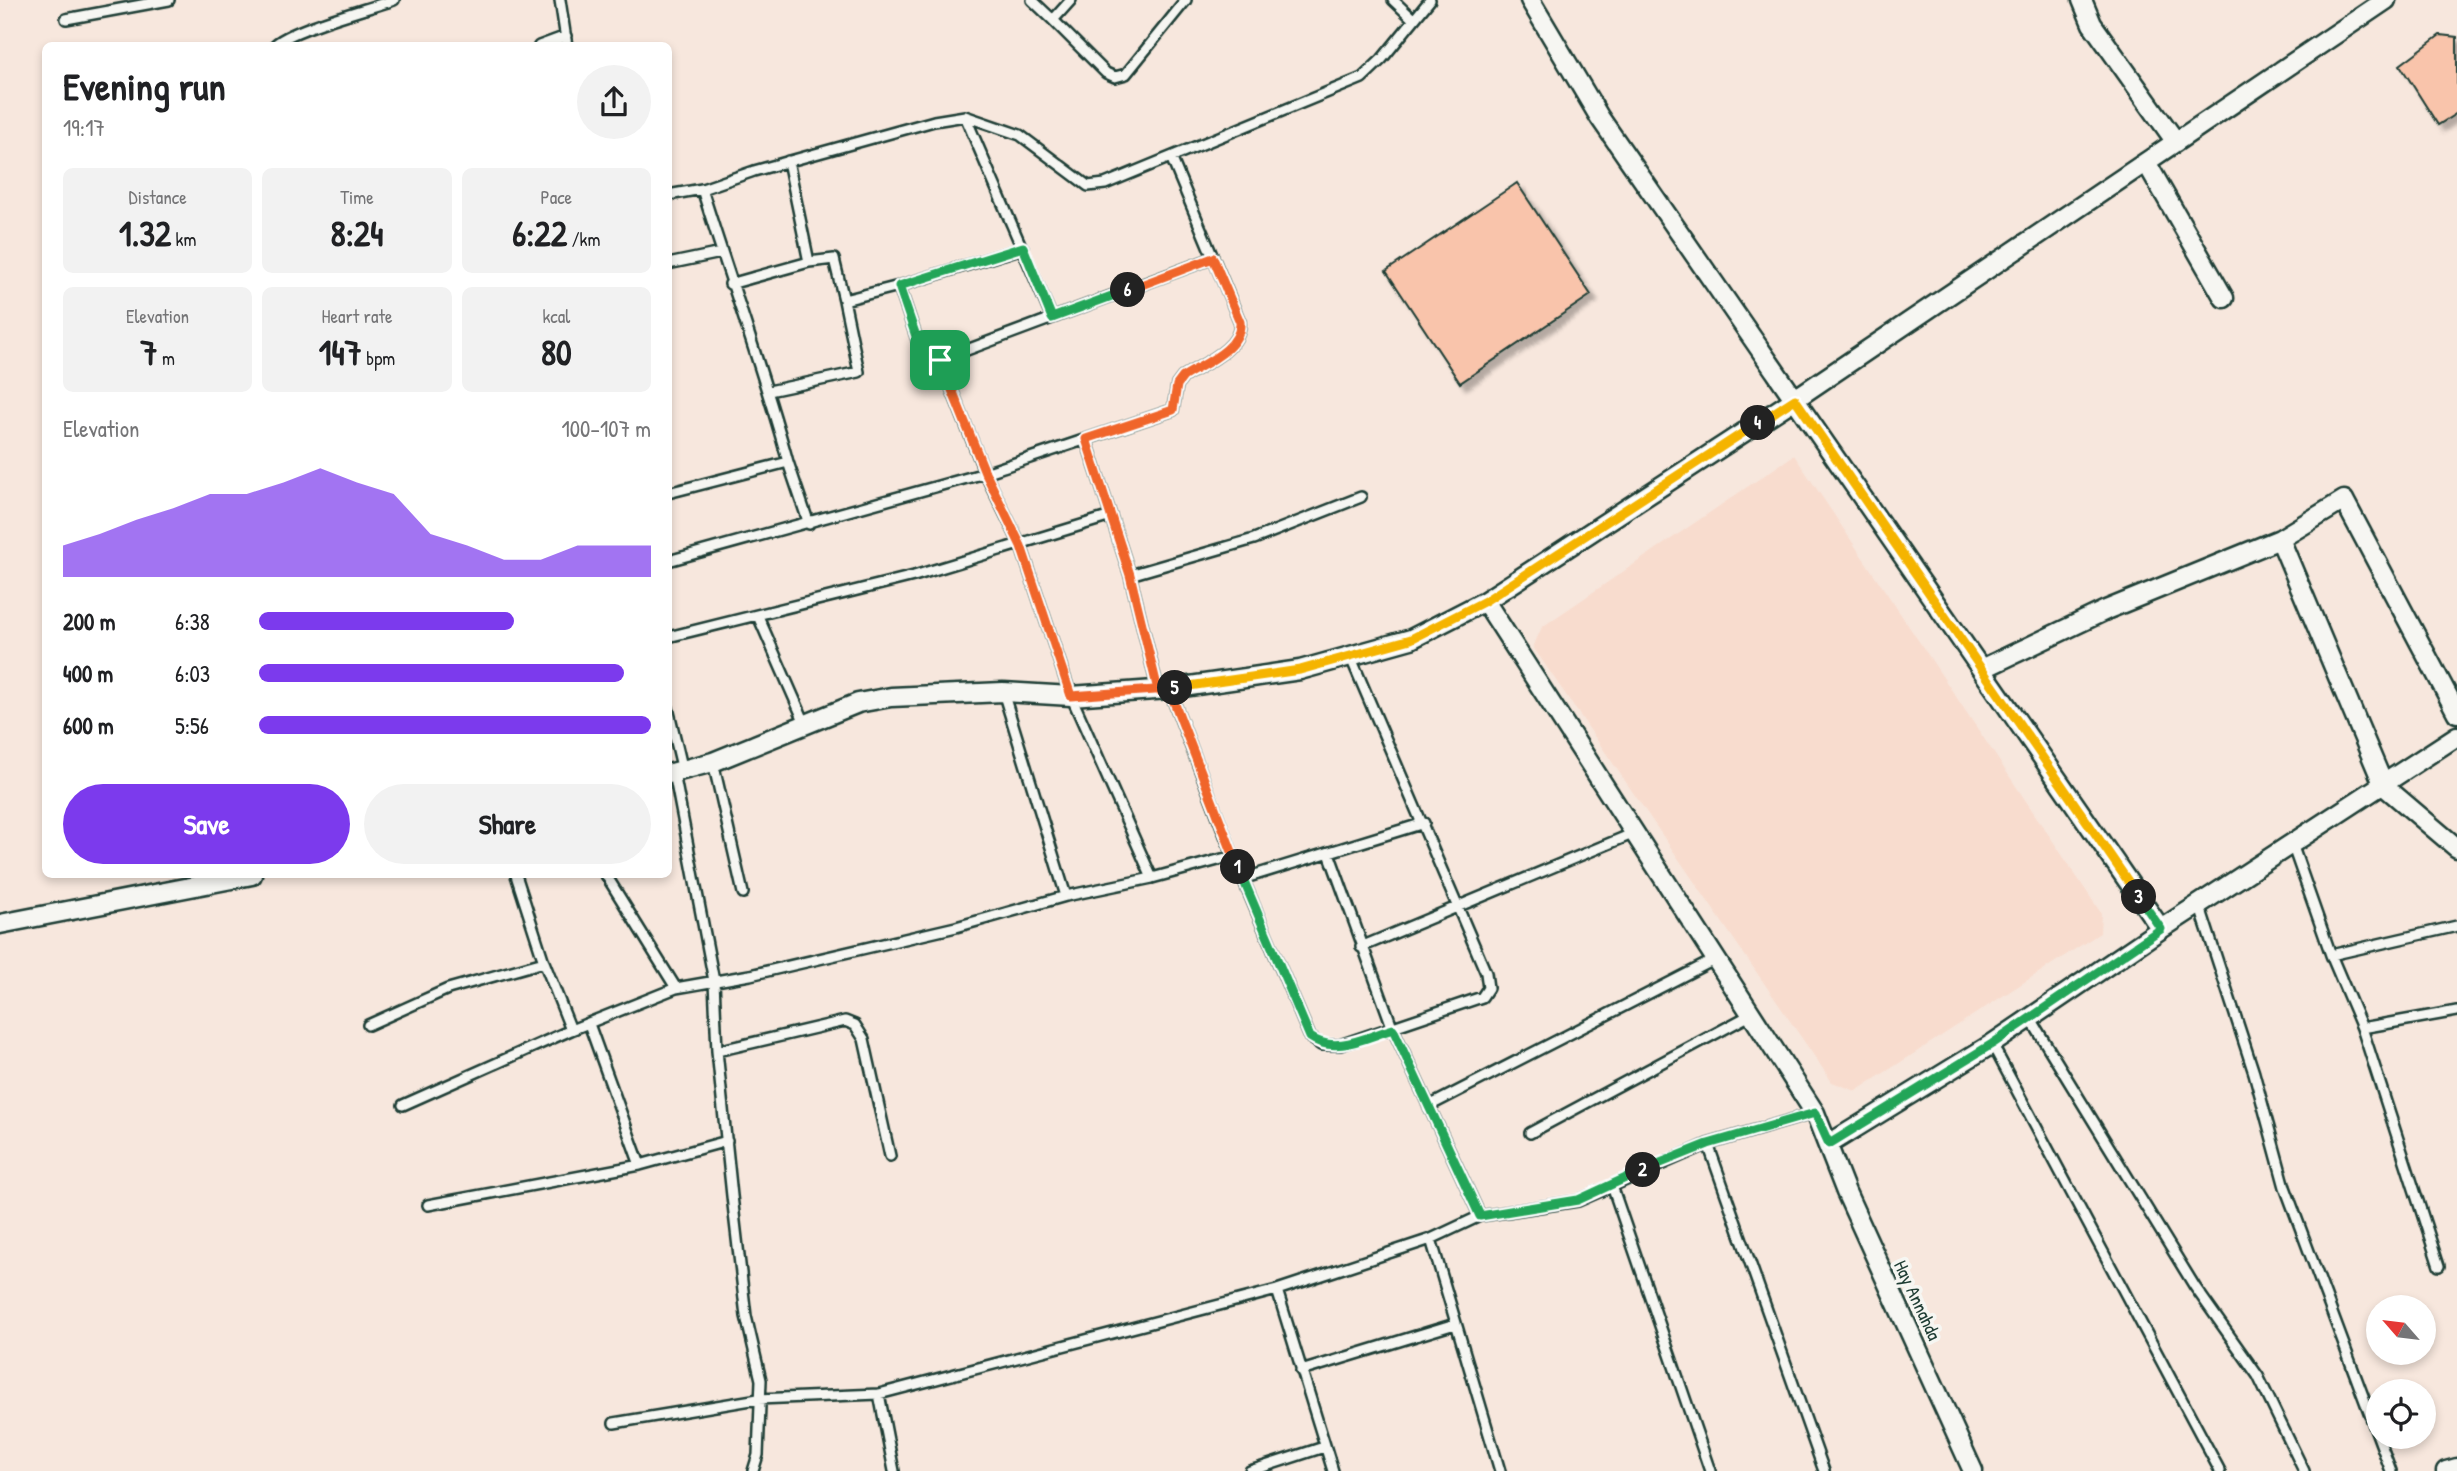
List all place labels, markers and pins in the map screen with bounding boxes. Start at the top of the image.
pin: 6 [1110,272,1146,308]
pin [910,330,970,390]
pin: 4 [1740,406,1776,440]
pin: 5 [1158,670,1192,706]
pin: 1 [1220,850,1256,884]
pin: 3 [2122,880,2156,914]
pin: 2 [1626,1152,1660,1188]

